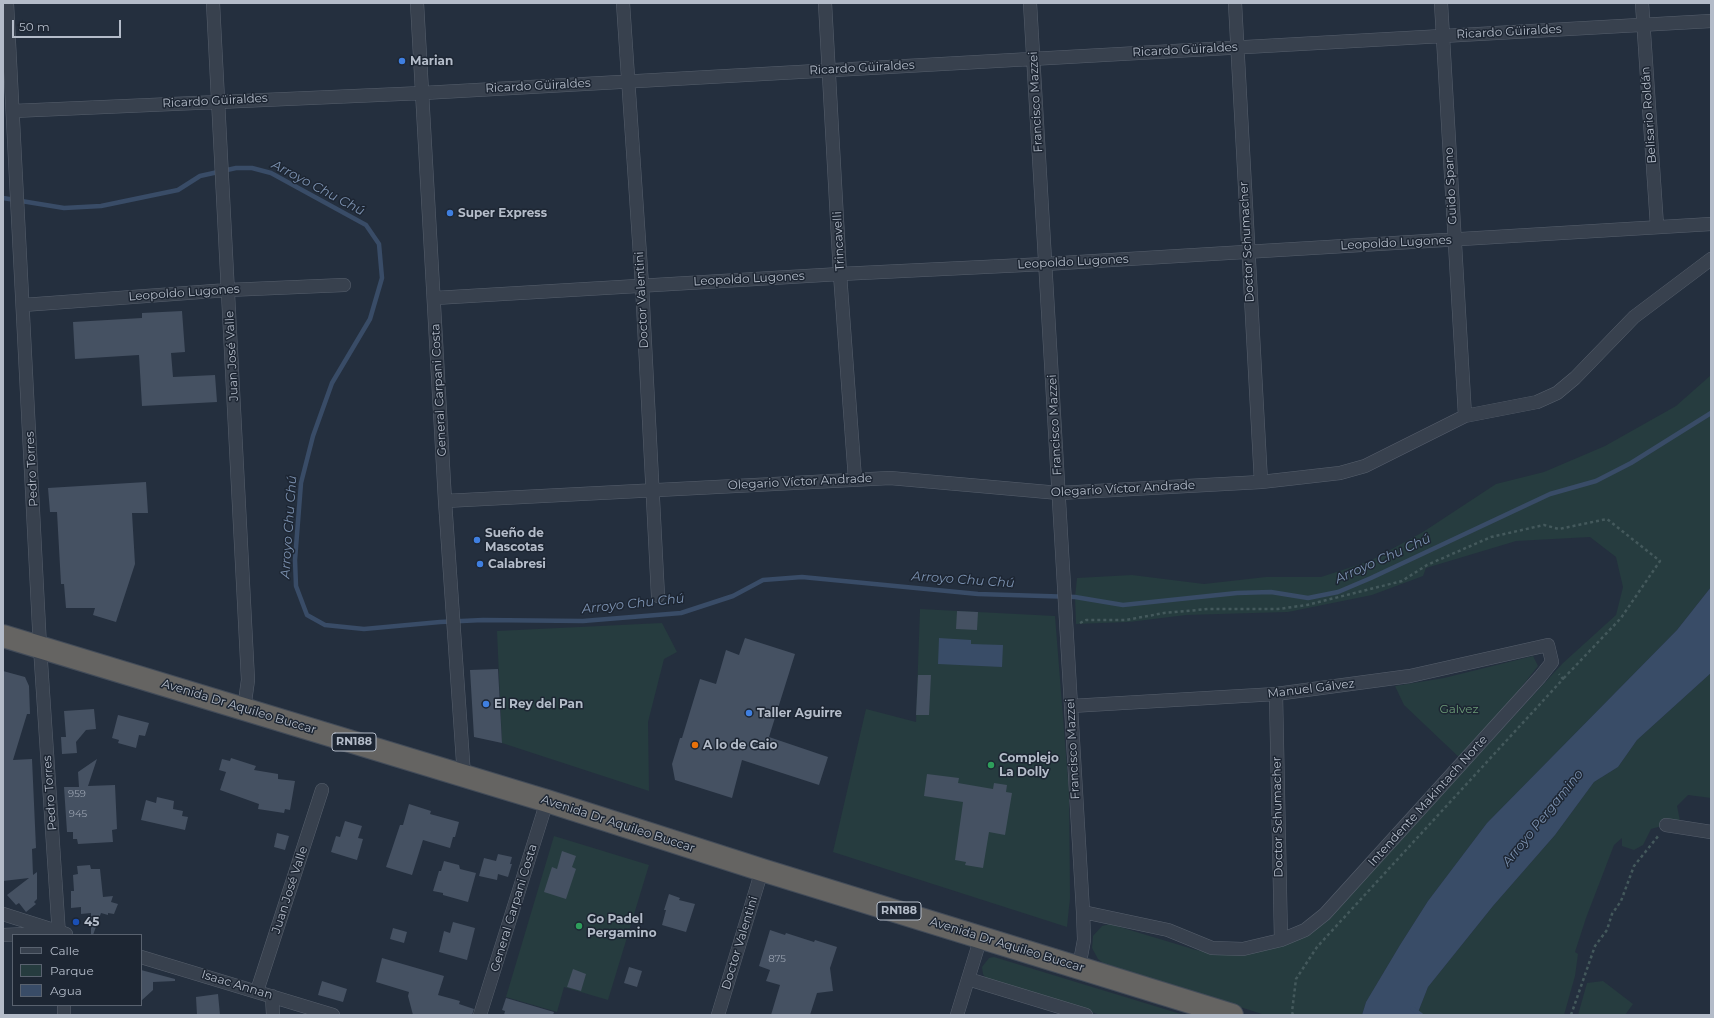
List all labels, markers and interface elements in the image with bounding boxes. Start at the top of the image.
scale bar [14,12,123,38]
text: 50 m [19,19,50,34]
street label: Ricardo Güiraldes [1456,22,1562,42]
street label: Ricardo Güiraldes [1132,40,1238,60]
street label: Francisco Mazzei [1026,51,1046,153]
place label: Marian [410,54,453,68]
marker: Marian [397,56,407,66]
street label: Ricardo Güiraldes [809,58,915,78]
street label: Belisario Roldán [1638,66,1660,164]
street label: Ricardo Güiraldes [485,76,591,96]
street label: Ricardo Güiraldes [162,91,268,111]
street label: Guido Spano [1442,147,1460,225]
water label: Arroyo Chu Chú [269,157,367,219]
street label: Doctor Schumacher [1237,181,1257,303]
place label: Super Express [458,206,547,220]
marker: Super Express [445,208,455,218]
street label: Trincavelli [830,211,848,271]
street label: Leopoldo Lugones [1340,233,1452,253]
street label: Doctor Valentini [632,251,652,349]
street label: Leopoldo Lugones [1017,252,1129,272]
street label: Leopoldo Lugones [693,269,805,289]
street label: Leopoldo Lugones [128,282,240,304]
street label: Juan José Valle [222,310,242,402]
street label: General Carpani Costa [428,323,450,457]
street label: Francisco Mazzei [1045,374,1065,476]
street label: Pedro Torres [23,431,41,507]
street label: Olegario Víctor Andrade [727,471,873,493]
water label: Arroyo Chu Chú [278,475,300,579]
street label: Olegario Víctor Andrade [1050,478,1196,500]
place label: Sueño de Mascotas [485,526,544,554]
water label: Arroyo Chu Chú [1333,531,1433,587]
marker: Sueño de Mascotas [472,535,482,545]
place label: Calabresi [488,557,546,571]
marker: Calabresi [475,559,485,569]
water label: Arroyo Chu Chú [911,569,1015,591]
water label: Arroyo Chu Chú [581,591,685,617]
street label: Avenida Dr Aquileo Buccar [160,677,318,737]
street label: Manuel Gálvez [1267,677,1355,701]
place label: El Rey del Pan [494,697,583,711]
street label: Francisco Mazzei [1063,698,1083,800]
marker: El Rey del Pan [481,699,491,709]
park label: Galvez [1439,702,1479,716]
place label: Taller Aguirre [757,706,842,720]
marker: Taller Aguirre [744,708,754,718]
road number: RN188 [332,733,376,751]
street label: Intendente Makintach Norte [1365,733,1491,869]
place label: A lo de Caio [703,738,777,752]
marker: A lo de Caio [690,740,700,750]
place label: Complejo La Dolly [999,751,1059,779]
street label: Pedro Torres [40,755,60,831]
street label: Doctor Schumacher [1270,756,1286,878]
marker: Complejo La Dolly [986,760,996,770]
water label: Arroyo Pergamino [1499,767,1587,869]
house number: 959 [68,788,86,800]
street label: Avenida Dr Aquileo Buccar [539,792,697,856]
house number: 945 [69,808,87,820]
street label: General Carpani Costa [488,842,540,974]
street label: Juan José Valle [269,845,311,935]
street label: Doctor Valentini [719,894,761,992]
road number: RN188 [877,902,921,920]
place label: Go Padel Pergamino [587,912,656,940]
place label: 45 [84,915,99,929]
street label: Avenida Dr Aquileo Buccar [928,915,1086,975]
marker: 45 [71,917,81,927]
marker: Go Padel Pergamino [574,921,584,931]
legend [12,934,142,1006]
text: Calle [50,943,79,958]
house number: 875 [768,953,786,965]
text: Parque [50,963,94,978]
street label: Isaac Annan [200,967,274,1003]
text: Agua [50,983,82,998]

